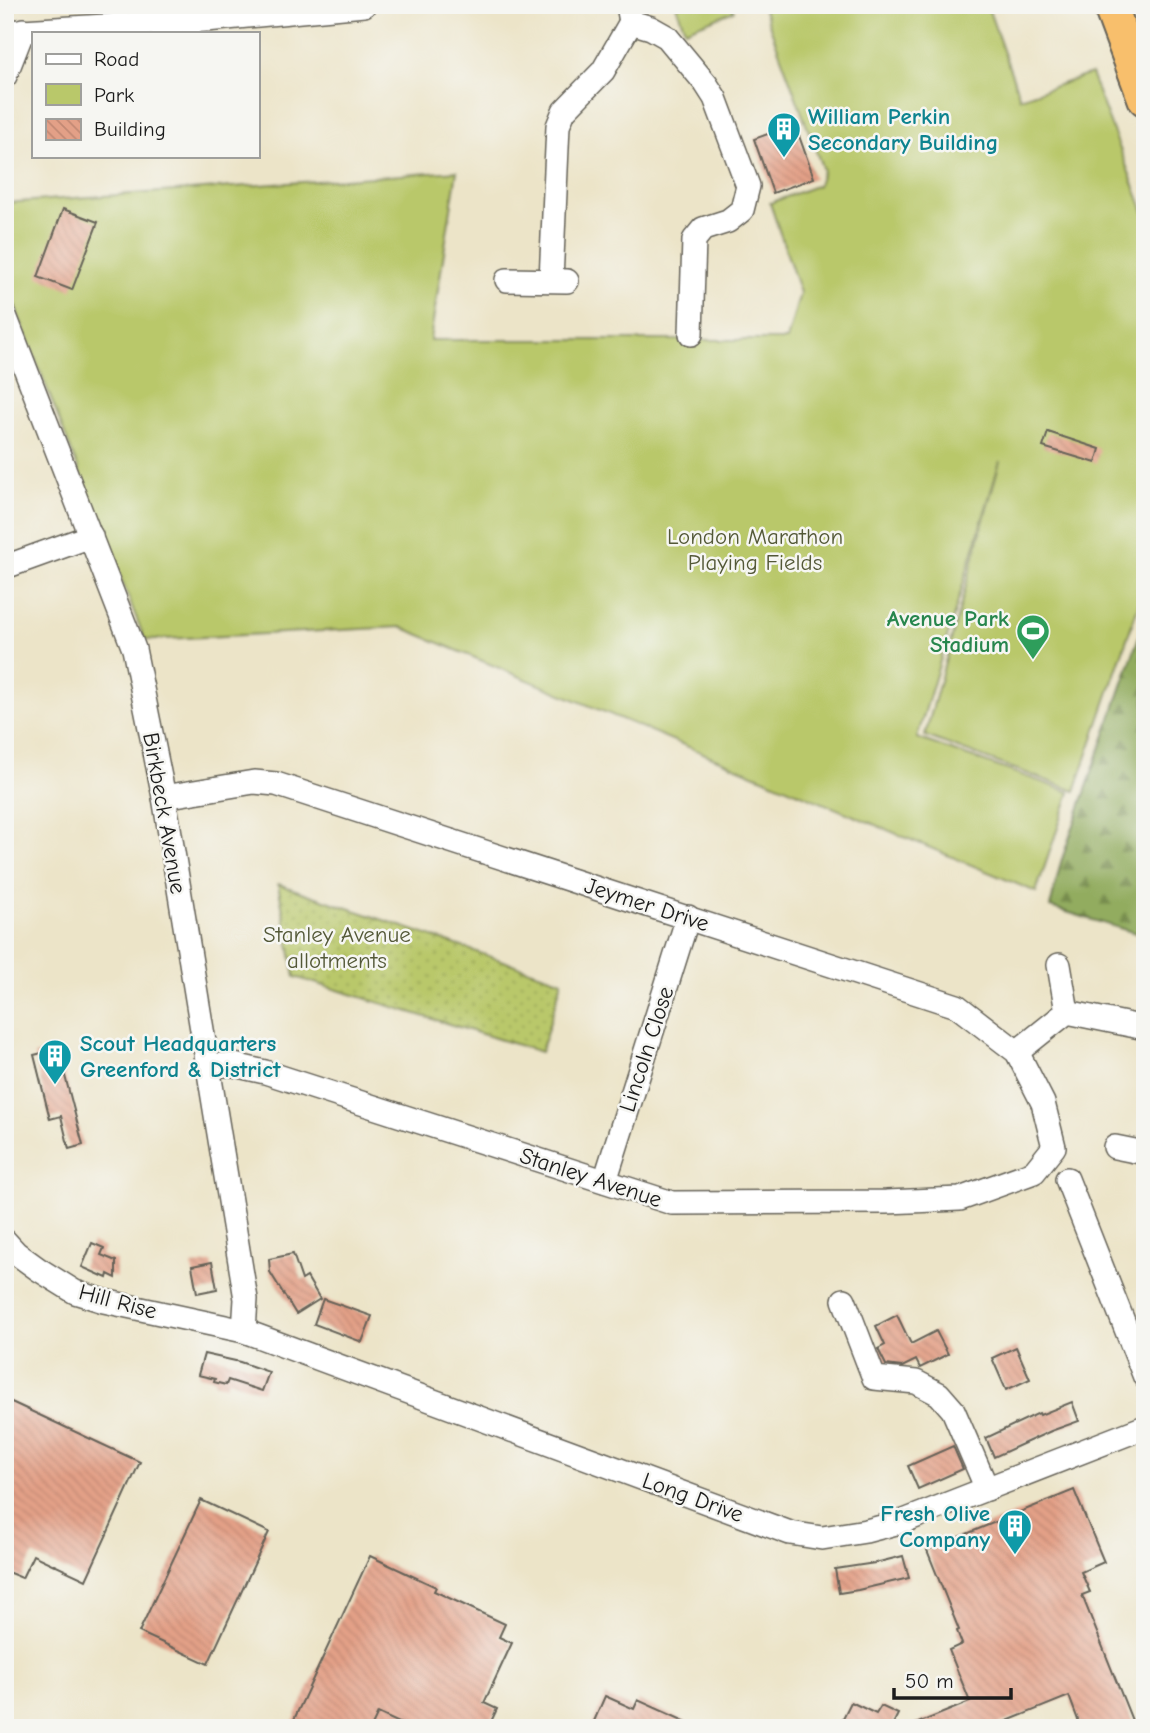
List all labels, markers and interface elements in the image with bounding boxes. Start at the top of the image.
legend [32,32,259,158]
text: Road [94,47,139,71]
text: Park [94,83,134,107]
place label: William Perkin Secondary Building [808,103,998,156]
building icon: William Perkin Secondary Building [765,110,803,159]
text: Building [94,117,166,141]
park label: London Marathon Playing Fields [667,523,843,576]
place label: Avenue Park Stadium [887,605,1009,658]
sports icon: Avenue Park Stadium [1014,612,1052,661]
street label: Birkbeck Avenue [137,730,192,896]
street label: Jeymer Drive [581,872,712,937]
park label: Stanley Avenue allotments [263,921,411,974]
street label: Lincoln Close [613,983,679,1115]
place label: Scout Headquarters Greenford & District [80,1030,281,1083]
building icon: Scout Headquarters Greenford & District [36,1037,74,1086]
street label: Stanley Avenue [516,1142,665,1213]
street label: Hill Rise [76,1278,160,1325]
street label: Long Drive [639,1467,747,1528]
place label: Fresh Olive Company [880,1500,990,1553]
building icon: Fresh Olive Company [996,1507,1034,1556]
scale bar [894,1656,1012,1700]
text: 50 m [905,1669,954,1693]

